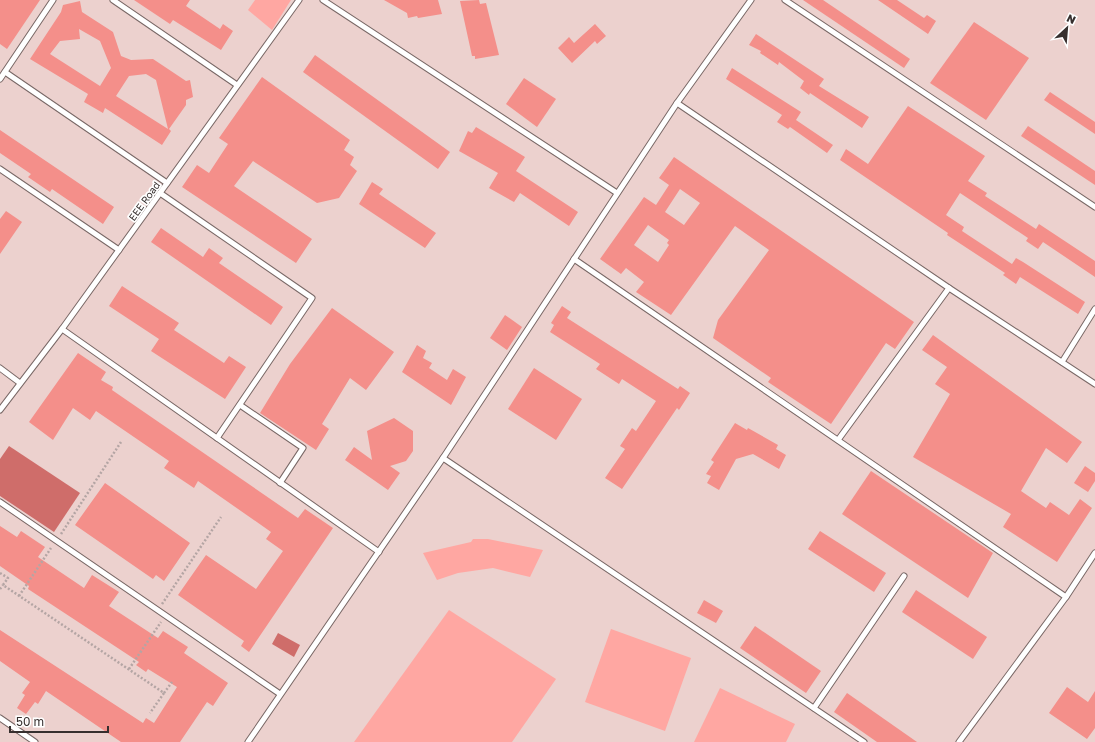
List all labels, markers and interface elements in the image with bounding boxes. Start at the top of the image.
north arrow [1047,8,1087,48]
text: N [1065,11,1078,26]
street label: EEE Road [126,179,162,223]
scale bar [10,708,108,734]
text: 50 m [16,714,44,729]

